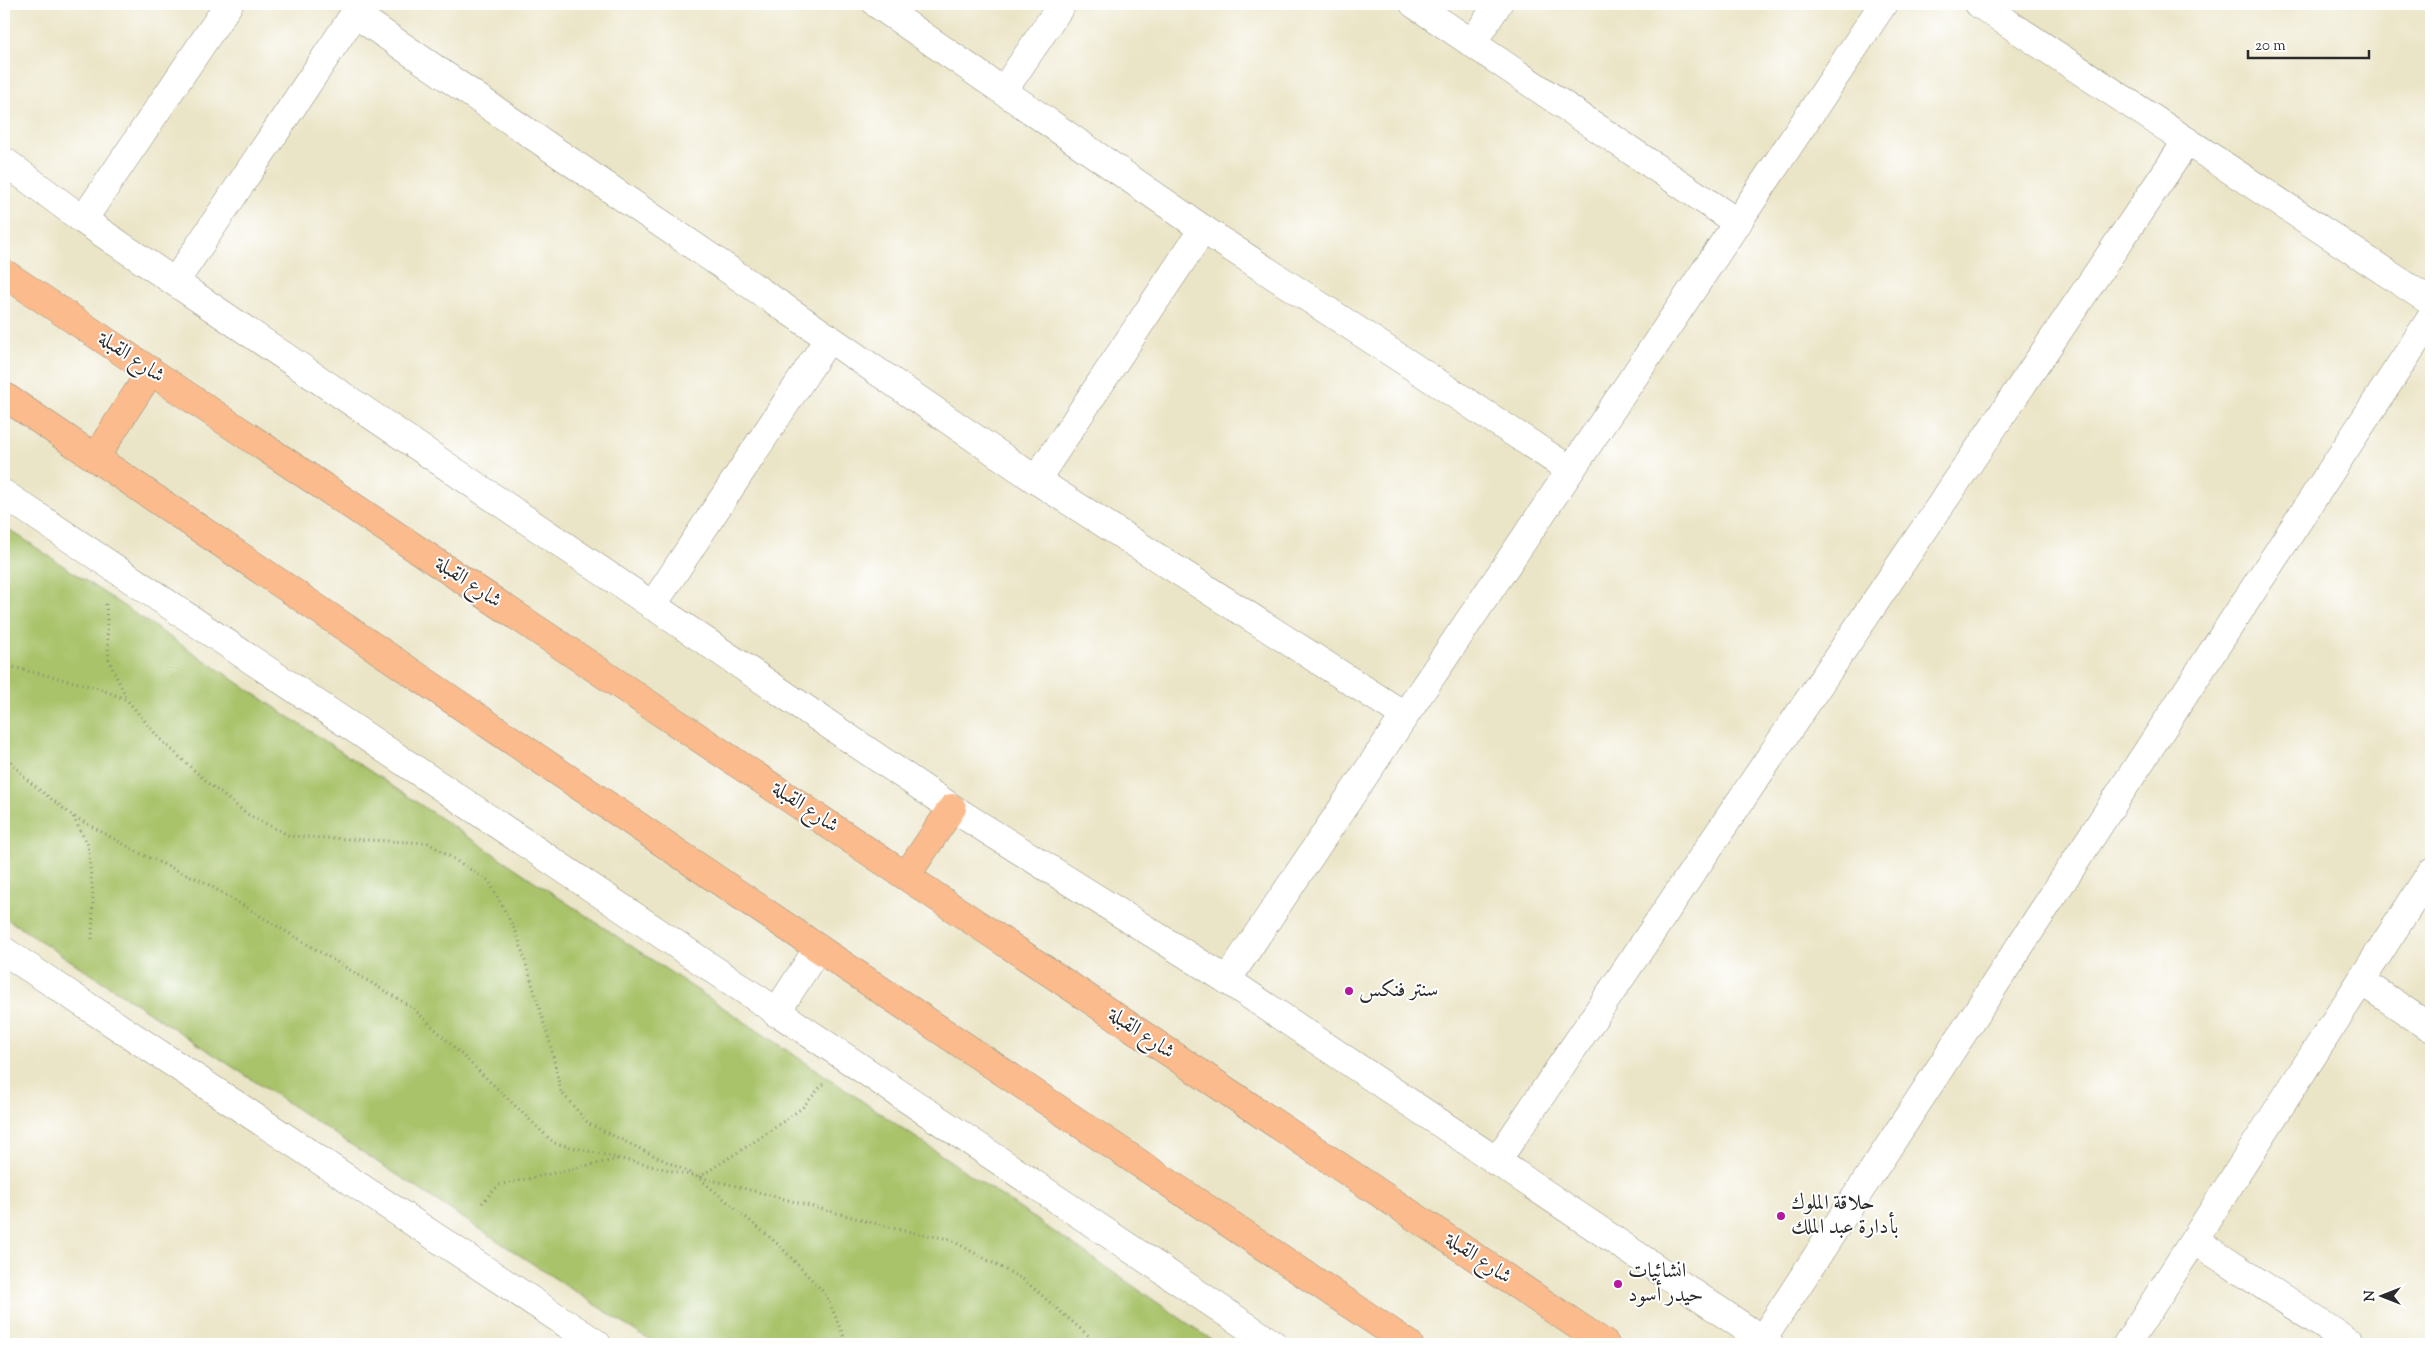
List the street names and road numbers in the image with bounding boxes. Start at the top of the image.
street label: شارع القبلة [90,324,170,392]
street label: شارع القبلة [427,549,507,617]
street label: شارع القبلة [764,774,844,842]
street label: شارع القبلة [1100,1000,1180,1068]
street label: شارع القبلة [1437,1225,1517,1293]

